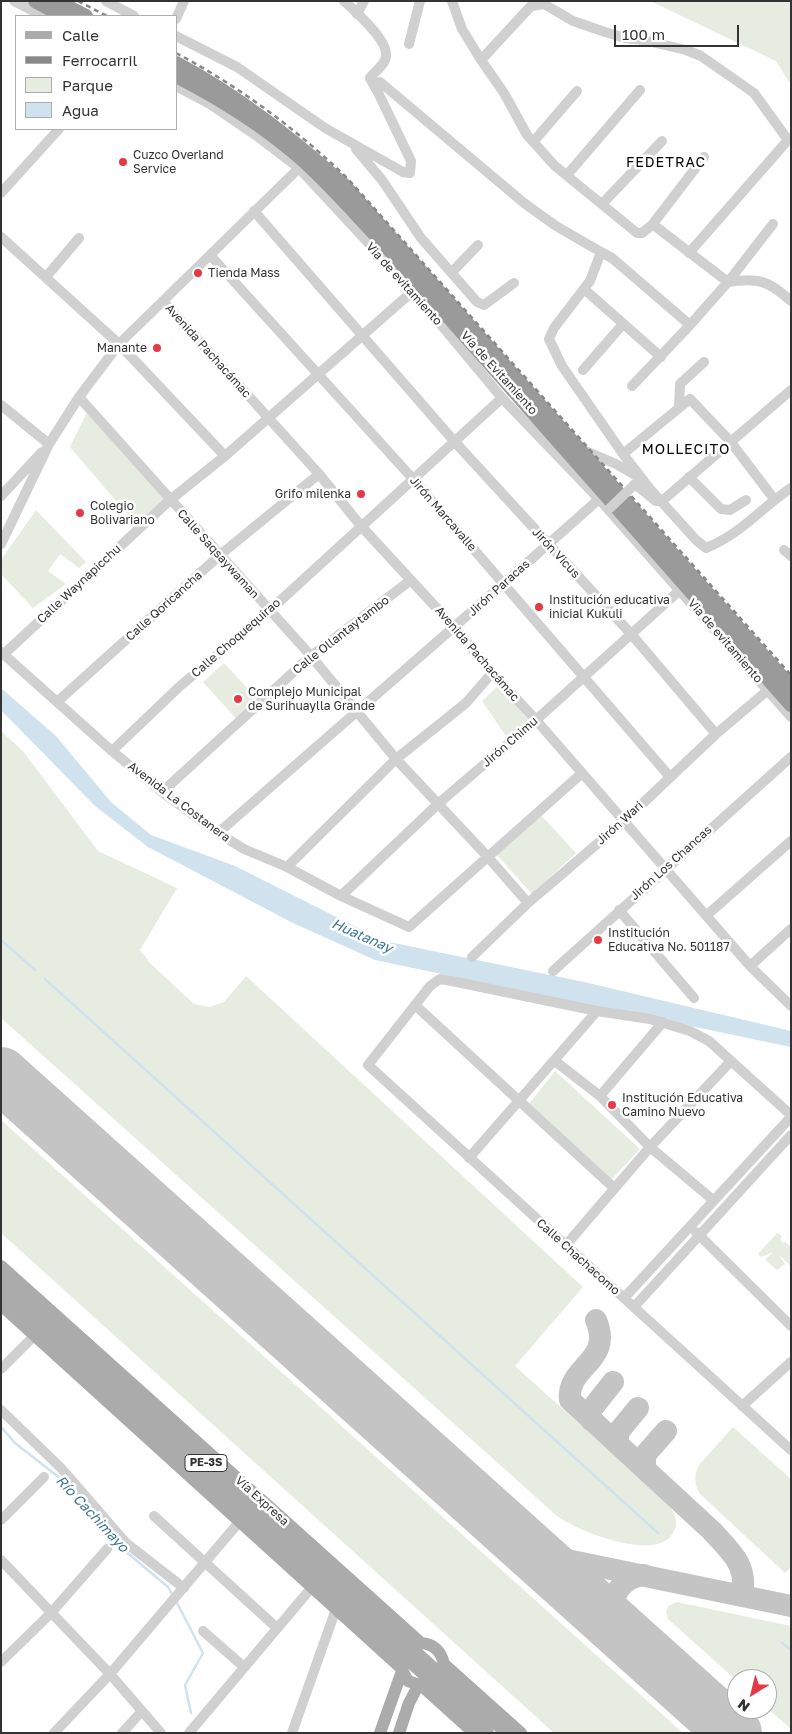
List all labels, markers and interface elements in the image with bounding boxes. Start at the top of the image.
legend [15,15,178,130]
scale bar [617,15,742,47]
text: 100 m [622,25,665,43]
text: Calle [62,26,99,44]
text: Ferrocarril [62,51,137,69]
text: Parque [62,76,113,94]
text: Agua [62,101,99,119]
place label: Cuzco Overland Service [133,148,224,176]
district label: FEDETRAC [625,155,707,171]
marker: Cuzco Overland Service [117,156,129,168]
street label: Via de evitamiento [363,240,445,328]
place label: Tienda Mass [208,266,280,280]
marker: Tienda Mass [192,267,204,279]
street label: Avenida Pachacámac [162,301,254,401]
street label: Vía de Evitamiento [458,328,540,418]
place label: Manante [97,341,147,355]
marker: Manante [151,342,163,354]
district label: MOLLECITO [641,442,731,458]
street label: Jirón Marcavalle [407,474,479,554]
place label: Grifo milenka [275,487,351,501]
marker: Grifo milenka [355,488,367,500]
place label: Colegio Bolivariano [90,499,155,527]
street label: Calle Saqsaywaman [174,506,262,602]
marker: Colegio Bolivariano [74,507,86,519]
street label: Jirón Vicus [529,525,583,581]
street label: Calle Waynapicchu [34,541,124,627]
street label: Jirón Paracas [465,557,533,619]
street label: Calle Qoricancha [123,568,205,644]
street label: Calle Ollantaytambo [290,593,392,677]
place label: Institución educativa inicial Kukuli [549,593,670,621]
street label: Calle Choquequirao [189,595,283,681]
street label: Via de evitamiento [685,596,765,686]
marker: Institución educativa inicial Kukuli [533,601,545,613]
street label: Avenida Pachacámac [432,604,522,704]
place label: Complejo Municipal de Surihuaylla Grande [248,685,375,713]
marker: Complejo Municipal de Surihuaylla Grande [232,693,244,705]
street label: Jirón Chimu [479,714,541,770]
street label: Avenida La Costanera [125,759,233,845]
street label: Jirón Wari [594,798,646,848]
street label: Jirón Los Chancas [627,823,715,903]
water label: Huatanay [329,915,395,957]
place label: Institución Educativa No. 501187 [608,926,730,954]
marker: Institución Educativa No. 501187 [592,934,604,946]
place label: Institución Educativa Camino Nuevo [622,1091,743,1119]
marker: Institución Educativa Camino Nuevo [606,1099,618,1111]
street label: Calle Chachacomo [533,1216,623,1298]
road number: PE-3S [185,1455,227,1472]
water label: Río Cachimayo [52,1472,132,1556]
street label: Vía Expresa [232,1473,292,1529]
north arrow [727,1669,777,1719]
text: N [734,1696,753,1716]

